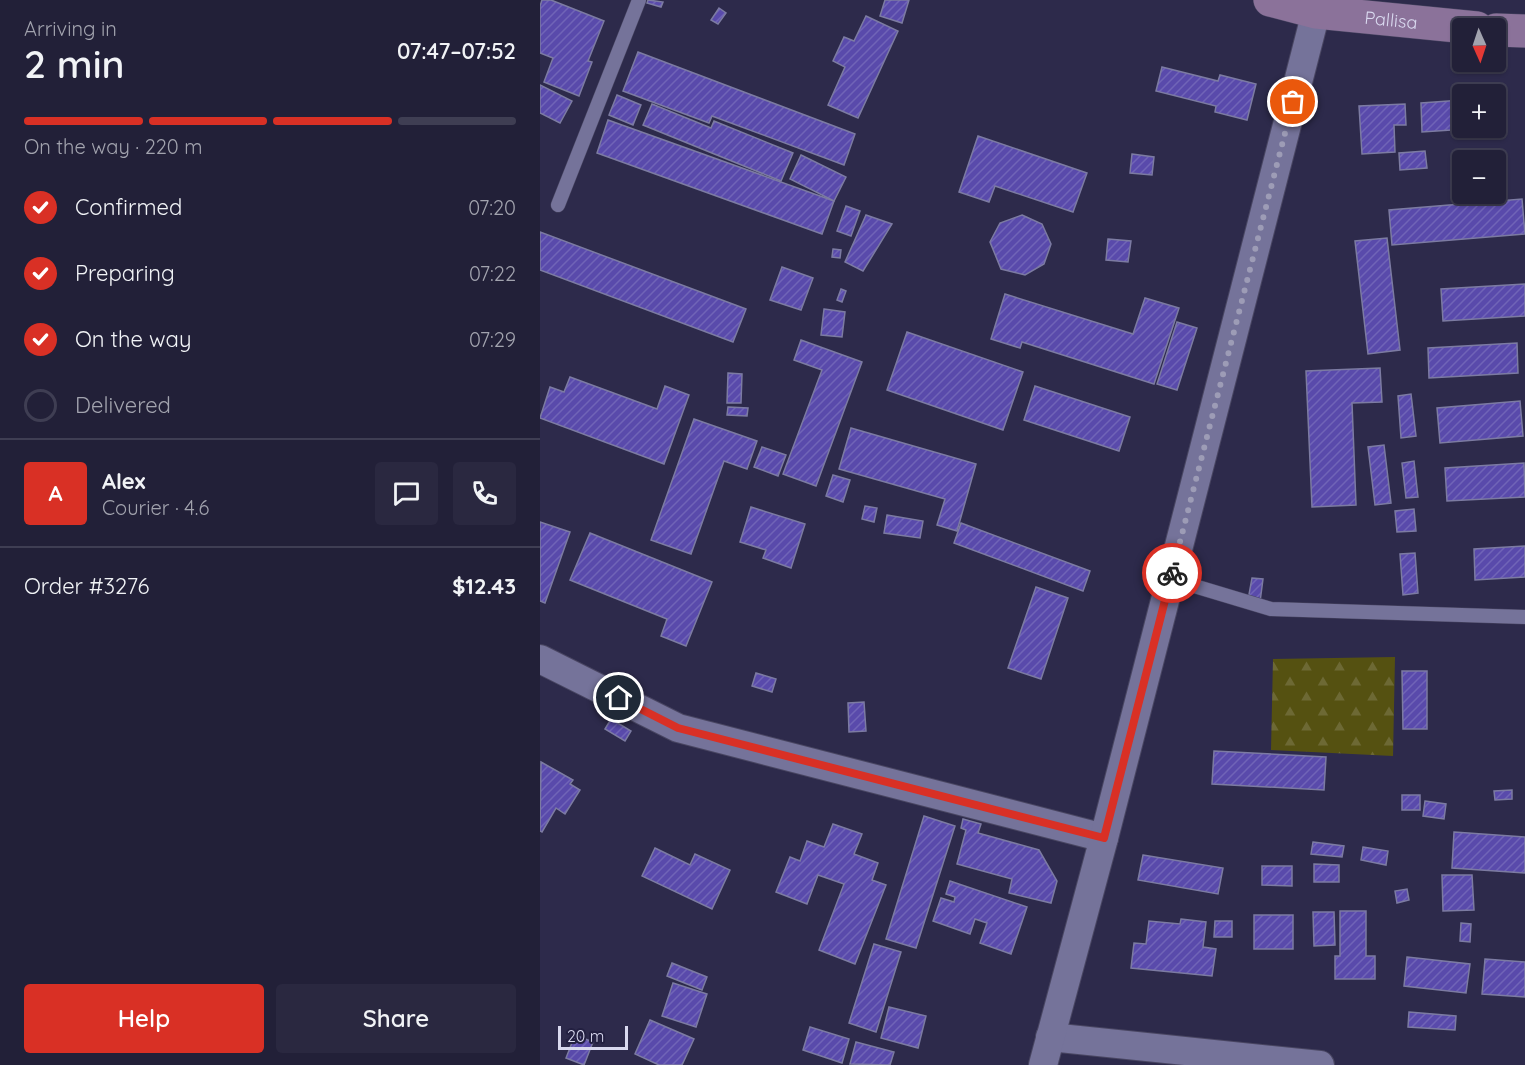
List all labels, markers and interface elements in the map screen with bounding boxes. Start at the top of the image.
street label: Pallisa [1363,5,1419,34]
text: Arriving in [24,16,117,41]
north arrow [1452,18,1506,72]
map controls [1452,18,1506,204]
text: 07:47–07:52 [397,37,516,65]
text: 2 min [24,39,125,88]
pin [1267,76,1318,127]
button: + [1452,84,1506,138]
icon: bag [1276,85,1309,118]
text: On the way · 220 m [24,134,202,159]
button: − [1452,150,1506,204]
icon: check [24,191,57,224]
text: Confirmed [75,193,182,221]
text: 07:20 [468,195,516,220]
icon: check [24,257,57,290]
text: Preparing [75,259,175,287]
text: 07:22 [469,261,516,286]
icon: check [24,323,57,356]
text: On the way [75,325,191,353]
text: 07:29 [469,327,516,352]
text: Delivered [75,391,171,419]
button: chat [375,462,438,525]
button: phone [453,462,516,525]
text: Alex [102,467,145,495]
text: A [48,479,63,507]
text: Courier · 4.6 [102,495,209,520]
courier [1142,543,1202,603]
icon: bike [1156,557,1189,590]
text: Order #3276 [24,572,149,600]
text: $12.43 [452,572,516,600]
pin [593,672,644,723]
icon: home [602,681,635,714]
button: Help [24,984,264,1053]
button: Share [276,984,516,1053]
scale bar [558,1023,628,1050]
text: 20 m [567,1026,604,1046]

